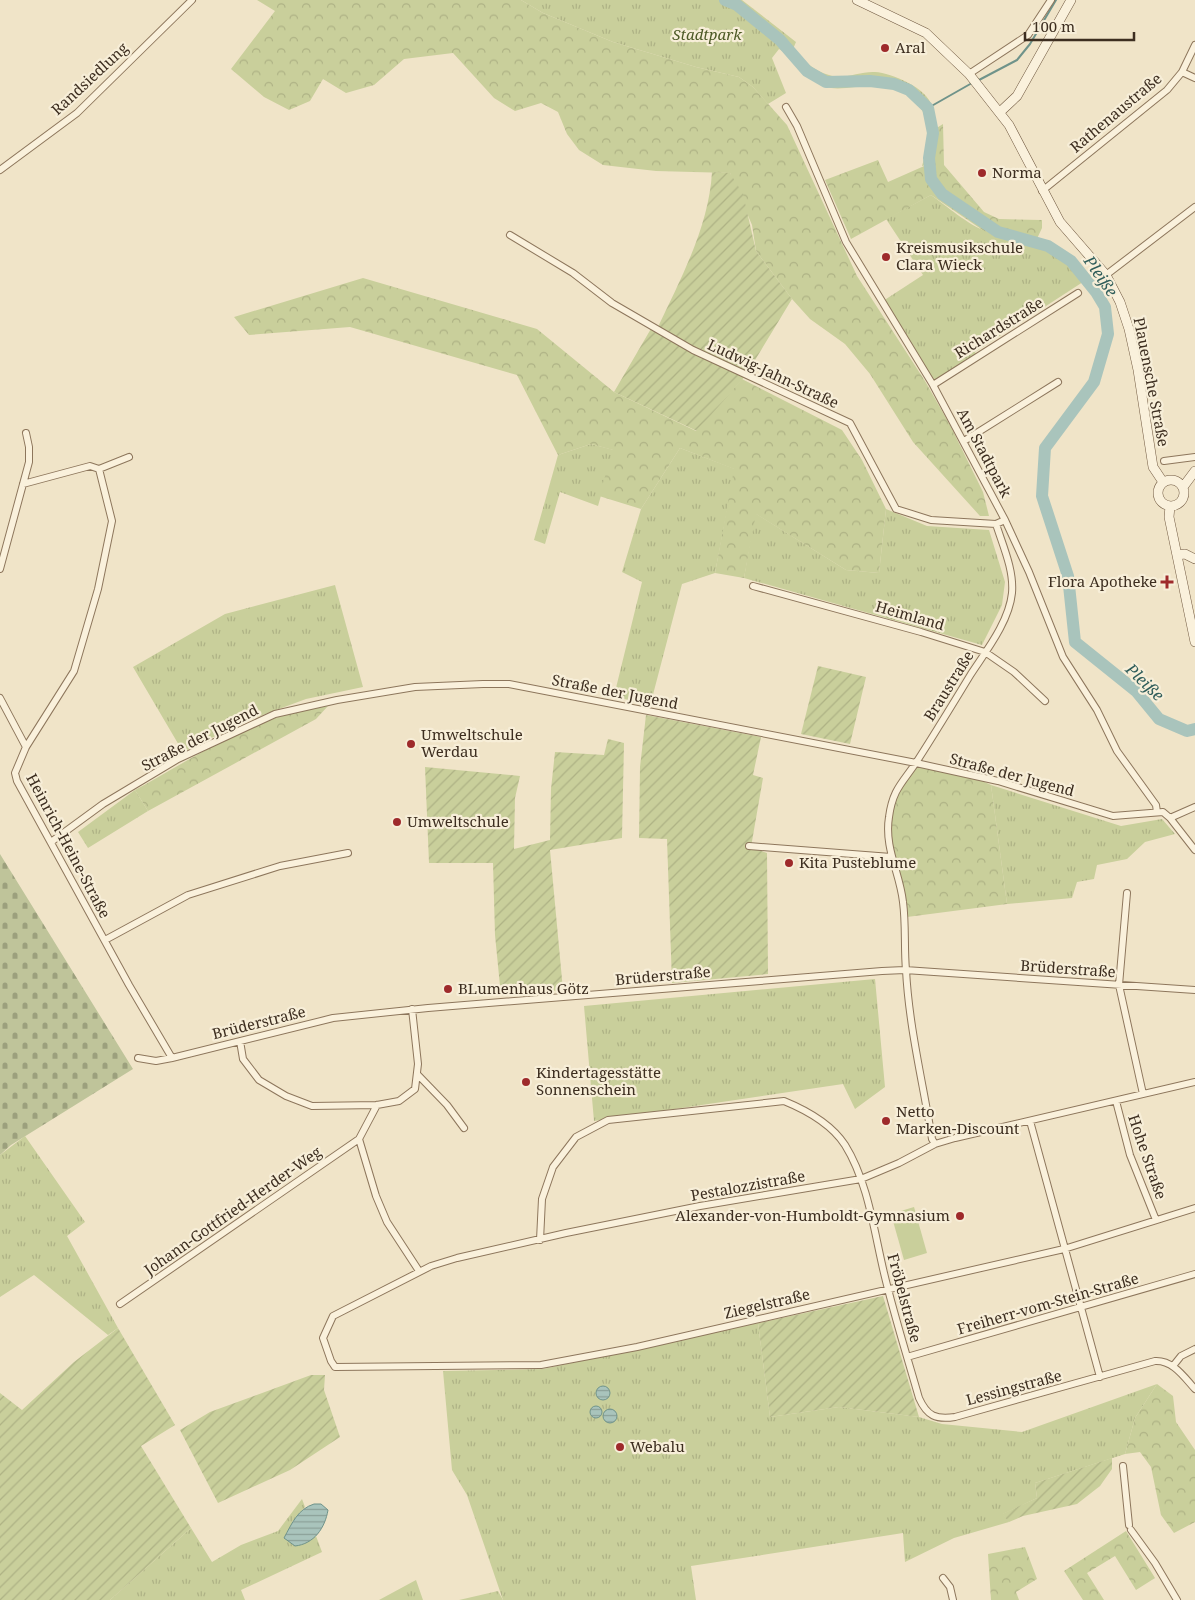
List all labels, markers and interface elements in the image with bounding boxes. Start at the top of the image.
scale bar [1025,10,1134,42]
text: 100 m [1032,16,1075,36]
park label: Stadtpark [672,24,742,44]
place label: Aral [895,37,926,57]
street label: Randsiedlung [47,38,132,119]
marker: Aral [879,42,891,54]
street label: Rathenaustraße [1065,68,1165,156]
place label: Norma [992,162,1042,182]
marker: Norma [976,167,988,179]
place label: Kreismusikschule Clara Wieck [896,237,1023,274]
water label: Pleiße [1078,250,1123,301]
marker: Kreismusikschule Clara Wieck [880,251,892,263]
street label: Richardstraße [950,292,1047,362]
street label: Plauensche Straße [1130,315,1174,448]
street label: Ludwig-Jahn-Straße [705,334,842,412]
street label: Am Stadtpark [953,404,1017,501]
place label: Flora Apotheke [1048,571,1157,591]
marker: Flora Apotheke [1161,576,1173,588]
street label: Heimland [873,596,947,634]
street label: Braustraße [919,646,978,724]
water label: Pleiße [1120,658,1169,706]
street label: Straße der Jugend [550,669,680,713]
street label: Straße der Jugend [138,699,261,775]
place label: Umweltschule Werdau [421,724,523,761]
marker: Umweltschule Werdau [405,738,417,750]
street label: Straße der Jugend [948,748,1077,800]
street label: Heinrich-Heine-Straße [22,770,116,921]
place label: Umweltschule [407,811,509,831]
marker: Umweltschule [391,816,403,828]
place label: Kita Pusteblume [799,852,916,872]
marker: Kita Pusteblume [783,857,795,869]
street label: Brüderstraße [1020,955,1116,981]
street label: Brüderstraße [614,961,711,989]
place label: BLumenhaus Götz [458,978,589,998]
marker: BLumenhaus Götz [442,983,454,995]
street label: Brüderstraße [210,1001,308,1043]
place label: Kindertagesstätte Sonnenschein [536,1062,661,1099]
marker: Kindertagesstätte Sonnenschein [520,1076,532,1088]
place label: Netto Marken-Discount [896,1101,1019,1138]
street label: Hohe Straße [1124,1112,1172,1202]
marker: Netto Marken-Discount [880,1115,892,1127]
street label: Johann-Gottfried-Herder-Weg [139,1141,325,1280]
street label: Pestalozzistraße [689,1165,807,1205]
place label: Alexander-von-Humboldt-Gymnasium [675,1205,950,1225]
marker: Alexander-von-Humboldt-Gymnasium [954,1210,966,1222]
street label: Fröbelstraße [883,1251,926,1344]
street label: Freiherr-vom-Stein-Straße [955,1267,1141,1339]
street label: Ziegelstraße [722,1283,812,1323]
street label: Lessingstraße [964,1365,1064,1409]
place label: Webalu [630,1436,685,1456]
marker: Webalu [614,1441,626,1453]

